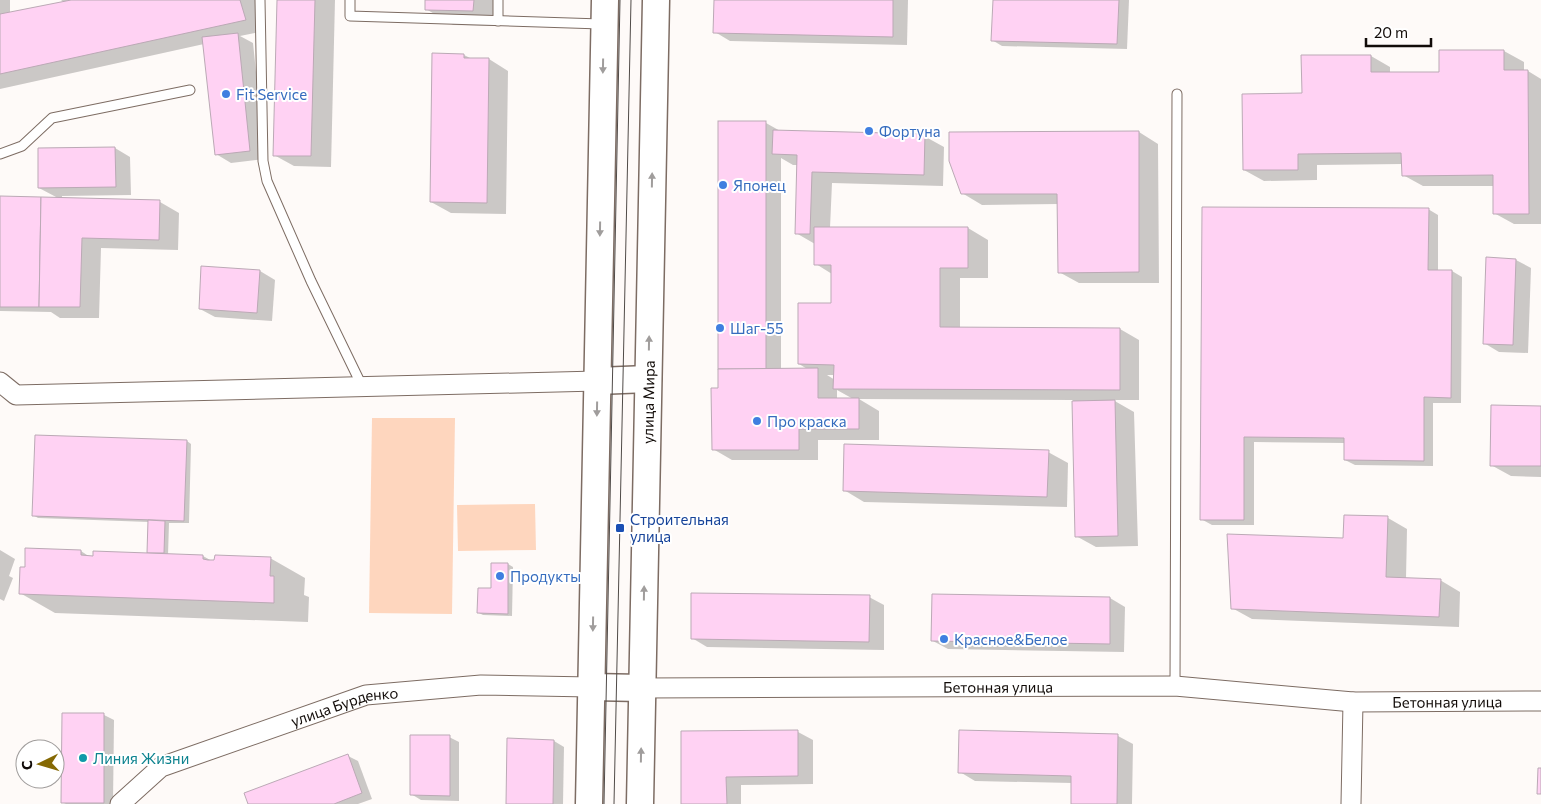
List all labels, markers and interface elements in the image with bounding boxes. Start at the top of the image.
scale bar [1366,15,1431,47]
text: 20 m [1374,23,1408,41]
one-way arrow [599,58,607,74]
place label: Fit Service [236,85,307,103]
marker: Fit Service [220,88,232,100]
place label: Фортуна [879,122,941,140]
marker: Фортуна [863,125,875,137]
one-way arrow [648,172,656,188]
place label: Японец [733,176,786,194]
marker: Японец [717,179,729,191]
one-way arrow [596,221,604,237]
place label: Шаг-55 [730,319,784,337]
marker: Шаг-55 [714,322,726,334]
one-way arrow [645,335,653,351]
street label: улица Мира [638,360,658,444]
one-way arrow [593,401,601,417]
place label: Про краска [767,412,847,430]
marker: Про краска [751,415,763,427]
place label: Строительная улица [630,510,729,545]
marker: Строительная улица [614,522,626,534]
place label: Продукты [510,567,581,585]
marker: Продукты [494,570,506,582]
one-way arrow [640,585,648,601]
one-way arrow [588,616,596,632]
place label: Красное&Белое [954,630,1067,648]
marker: Красное&Белое [938,633,950,645]
street label: Бетонная улица [943,677,1053,696]
street label: улица Бурденко [288,683,399,730]
street label: Бетонная улица [1392,692,1502,711]
north arrow [15,739,65,789]
one-way arrow [637,747,645,763]
place label: Линия Жизни [93,749,189,767]
marker: Линия Жизни [77,752,89,764]
text: С [18,760,35,771]

